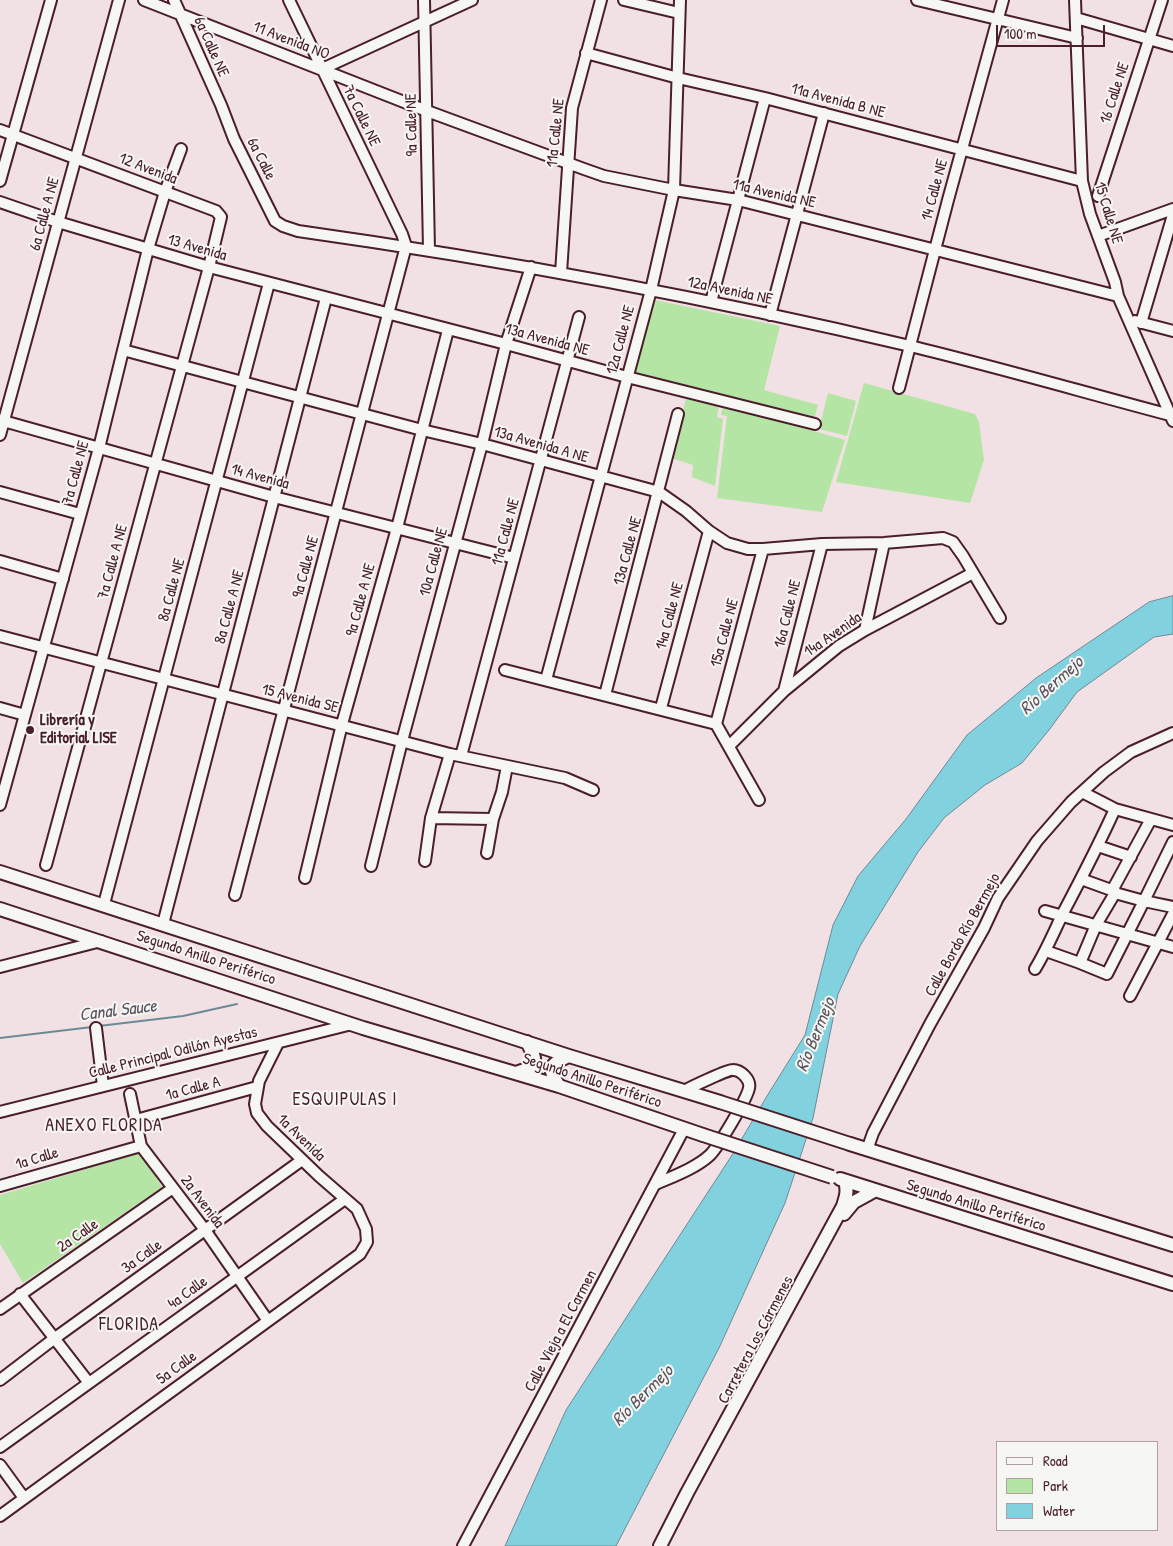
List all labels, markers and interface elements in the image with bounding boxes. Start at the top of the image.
street label: 6a Calle NE [189,14,233,80]
scale bar [998,15,1107,47]
street label: 11 Avenida NO [250,18,332,64]
text: 100 m [1004,23,1037,44]
street label: 16 Calle NE [1096,60,1134,126]
street label: 11a Avenida B NE [789,79,887,123]
street label: 7a Calle NE [338,82,384,150]
street label: 9a Calle NE [402,93,422,157]
street label: 11a Calle NE [543,98,569,168]
street label: 6a Calle [242,135,280,183]
street label: 12 Avenida [116,149,180,189]
street label: 14 Calle NE [918,157,952,223]
street label: 6a Calle A NE [26,175,64,253]
street label: 11a Avenida NE [731,175,817,213]
street label: 15 Calle NE [1089,180,1127,246]
street label: 13 Avenida [165,230,229,266]
street label: 12a Avenida NE [686,273,774,309]
street label: 12a Calle NE [603,303,639,377]
street label: 13a Avenida NE [503,320,591,360]
street label: 13a Avenida A NE [491,422,591,468]
street label: 7a Calle NE [58,439,94,507]
street label: 14 Avenida [229,460,291,494]
street label: 11a Calle NE [488,496,524,568]
street label: 13a Calle NE [610,514,646,588]
street label: 7a Calle A NE [94,522,132,602]
street label: 10a Calle NE [416,525,452,599]
street label: 9a Calle NE [289,534,323,600]
street label: 8a Calle NE [154,556,190,624]
street label: 9a Calle A NE [342,561,380,639]
street label: 8a Calle A NE [211,568,249,646]
street label: 16a Calle NE [770,578,806,650]
street label: 14a Calle NE [652,580,688,652]
street label: 15a Calle NE [707,597,743,669]
street label: 14a Avenida [801,608,865,662]
water label: Río Bermejo [1016,652,1088,720]
street label: 15 Avenida SE [260,680,340,718]
place label: Librería y Editorial LISE [40,711,117,749]
marker: Librería y Editorial LISE [24,724,36,736]
street label: Calle Bordo Río Bermejo [921,870,1005,1000]
street label: Segundo Anillo Periférico [134,926,278,990]
water label: Río Bermejo [791,995,841,1075]
water label: Canal Sauce [78,996,158,1026]
street label: Calle Principal Odilón Ayestas [87,1023,259,1083]
street label: Segundo Anillo Periférico [520,1049,664,1113]
street label: 1a Calle A [164,1073,222,1105]
district label: ESQUIPULAS I [291,1089,399,1111]
street label: 1a Avenida [273,1110,329,1166]
district label: ANEXO FLORIDA [44,1115,164,1137]
street label: 1a Calle [13,1143,61,1175]
street label: 2a Avenida [176,1172,228,1232]
street label: Segundo Anillo Periférico [904,1176,1048,1236]
street label: 2a Calle [54,1215,102,1257]
street label: 3a Calle [118,1236,166,1278]
street label: Calle Vieja a El Carmen [521,1267,601,1395]
street label: 4a Calle [164,1272,212,1314]
street label: Carretera Los Cármenes [714,1273,798,1407]
district label: FLORIDA [98,1314,160,1336]
street label: 5a Calle [153,1347,201,1389]
water label: Río Bermejo [608,1361,678,1431]
legend [996,1441,1158,1531]
text: Road [1043,1450,1068,1471]
text: Park [1043,1475,1068,1496]
text: Water [1043,1500,1075,1521]

